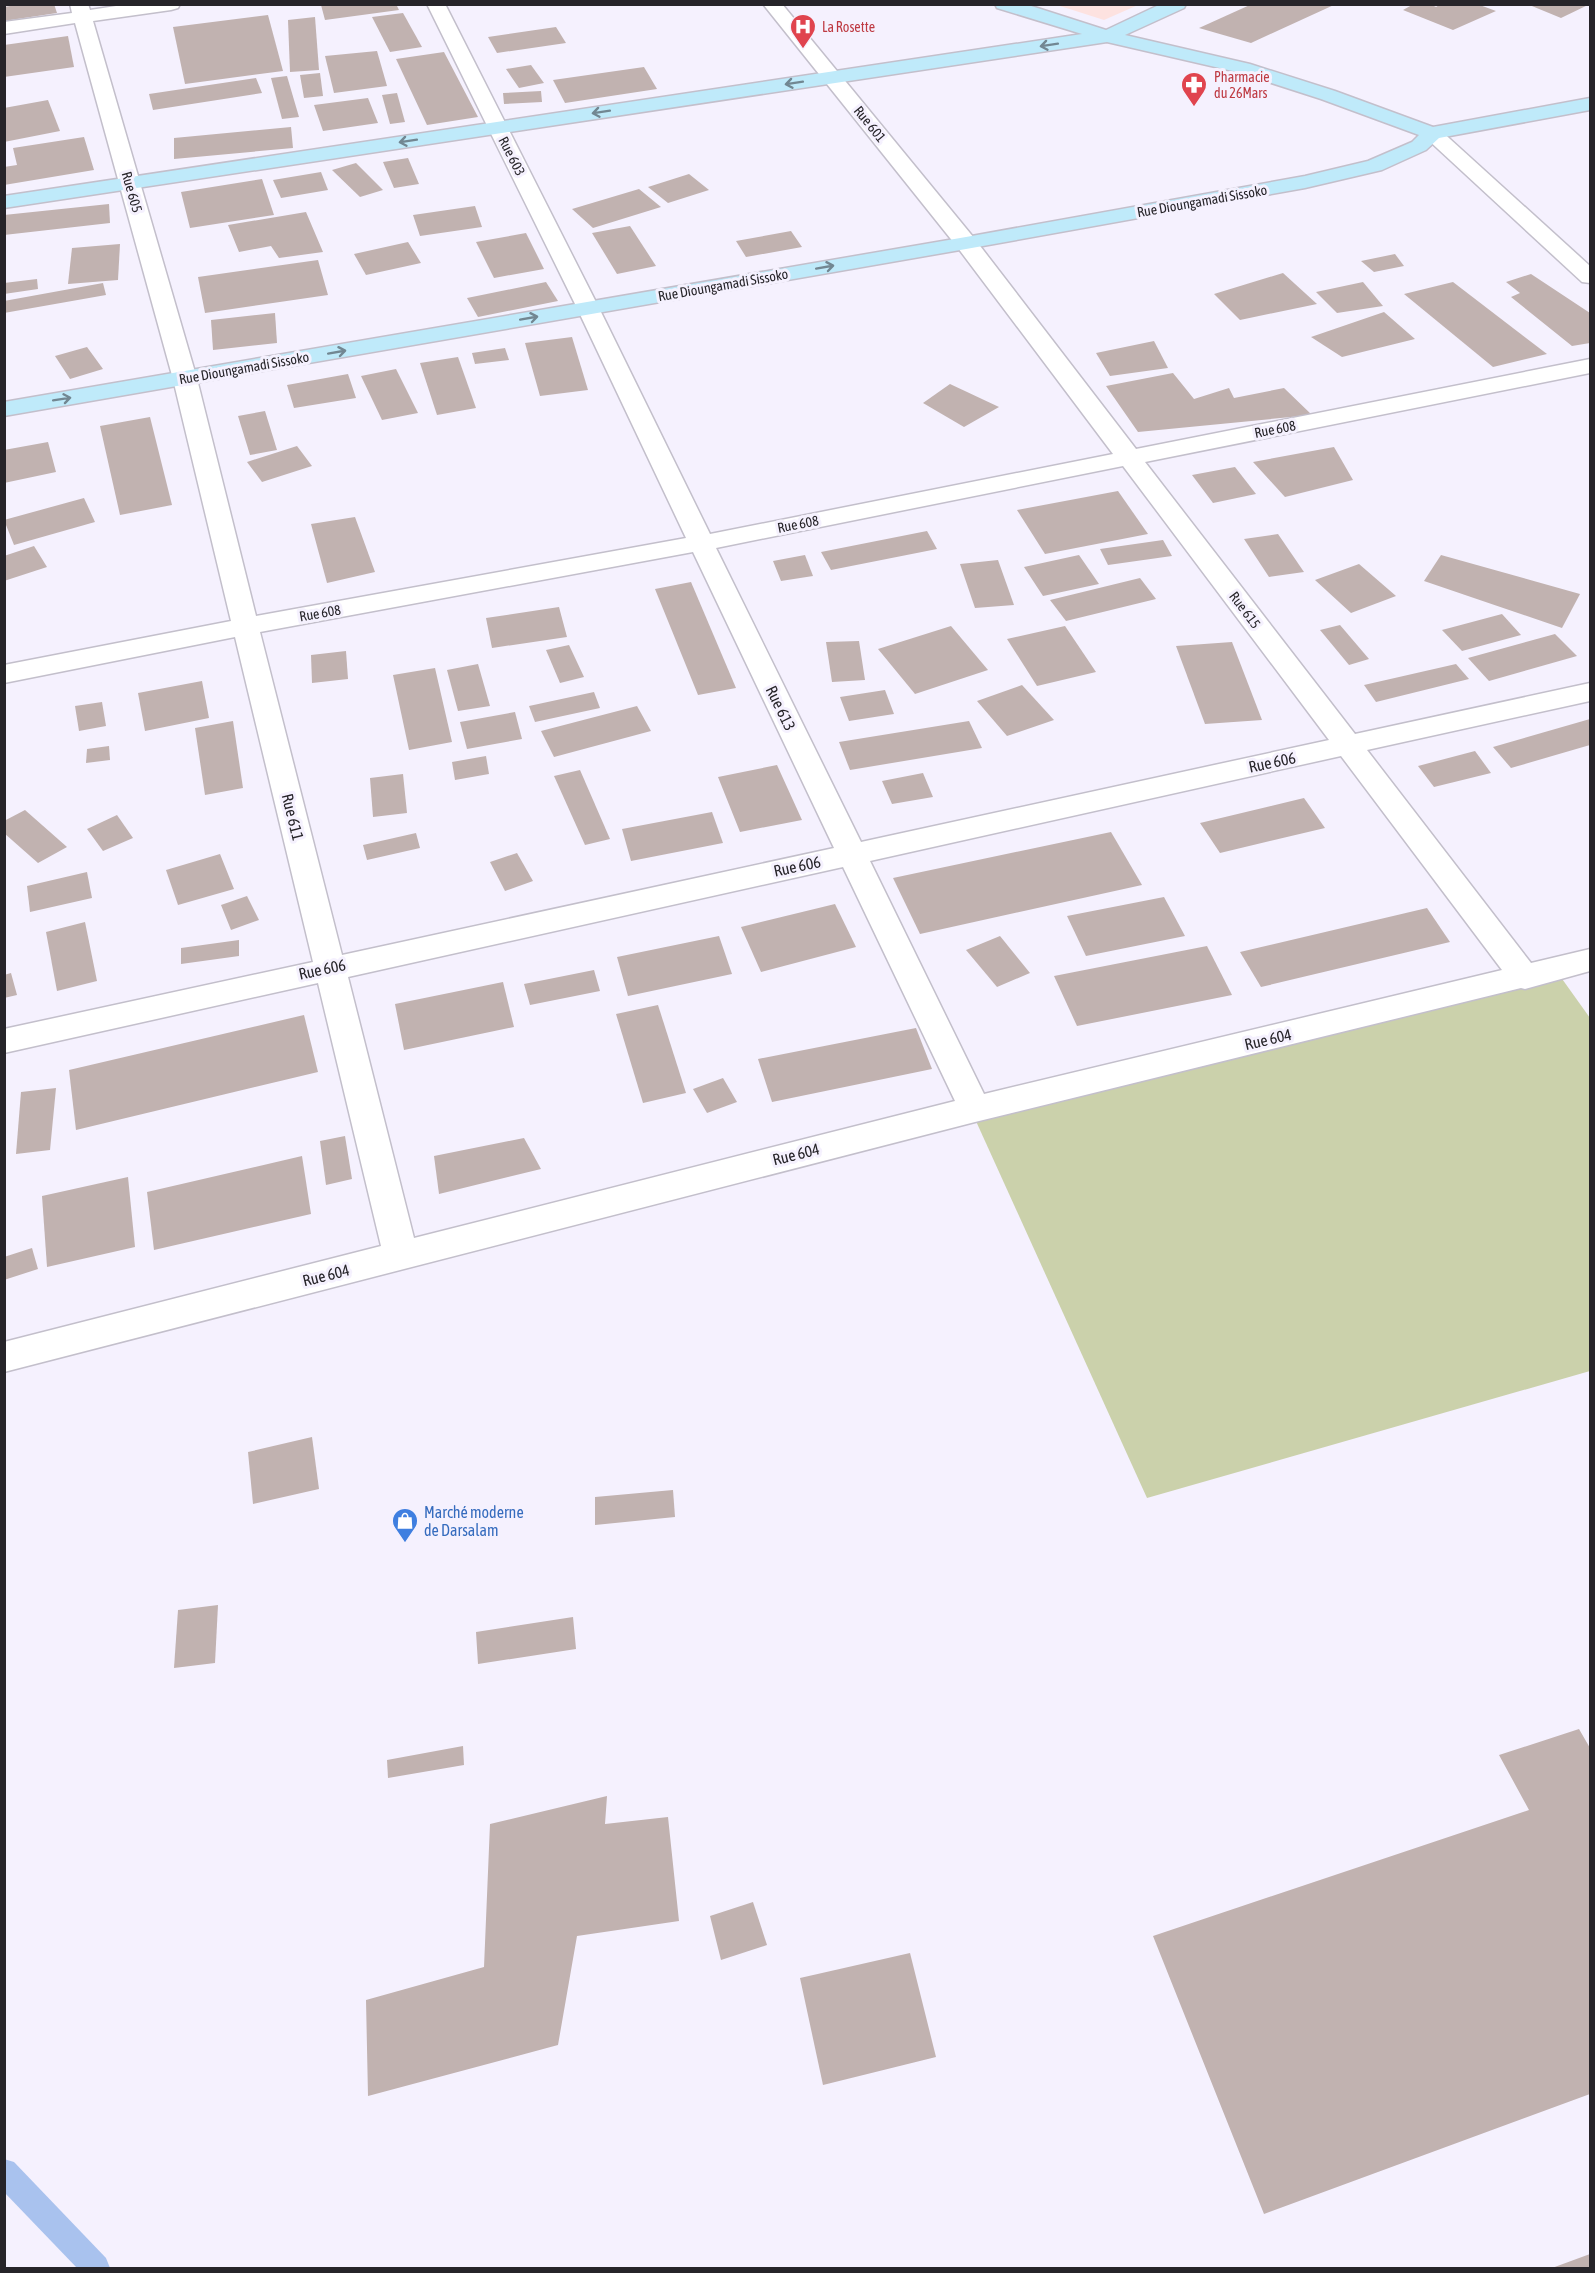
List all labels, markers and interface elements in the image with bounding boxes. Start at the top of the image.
hospital icon: La Rosette [788,12,818,50]
place label: La Rosette [822,19,875,35]
one-way arrow [1040,39,1060,50]
place label: Pharmacie du 26Mars [1214,69,1270,101]
pharmacy icon: Pharmacie du 26Mars [1179,70,1209,108]
one-way arrow [785,78,805,89]
street label: Rue 601 [851,103,889,145]
one-way arrow [592,106,612,117]
street label: Rue 603 [495,134,529,178]
one-way arrow [399,135,419,146]
street label: Rue 605 [119,170,145,214]
street label: Rue Dioungamadi Sissoko [1136,182,1268,220]
one-way arrow [815,261,834,272]
street label: Rue Dioungamadi Sissoko [657,266,789,304]
one-way arrow [519,312,539,323]
one-way arrow [327,346,347,357]
street label: Rue Dioungamadi Sissoko [178,349,310,387]
one-way arrow [52,393,72,404]
street label: Rue 608 [1253,417,1297,441]
street label: Rue 608 [776,512,820,536]
street label: Rue 615 [1226,589,1264,631]
street label: Rue 608 [298,601,342,625]
street label: Rue 613 [762,683,800,733]
street label: Rue 606 [1247,748,1297,776]
street label: Rue 611 [278,792,308,842]
street label: Rue 606 [772,852,822,880]
street label: Rue 606 [297,955,347,983]
street label: Rue 604 [1243,1025,1293,1053]
street label: Rue 604 [771,1139,821,1169]
street label: Rue 604 [301,1260,351,1290]
place label: Marché moderne de Darsalam [424,1503,524,1539]
shop icon: Marché moderne de Darsalam [390,1506,420,1544]

